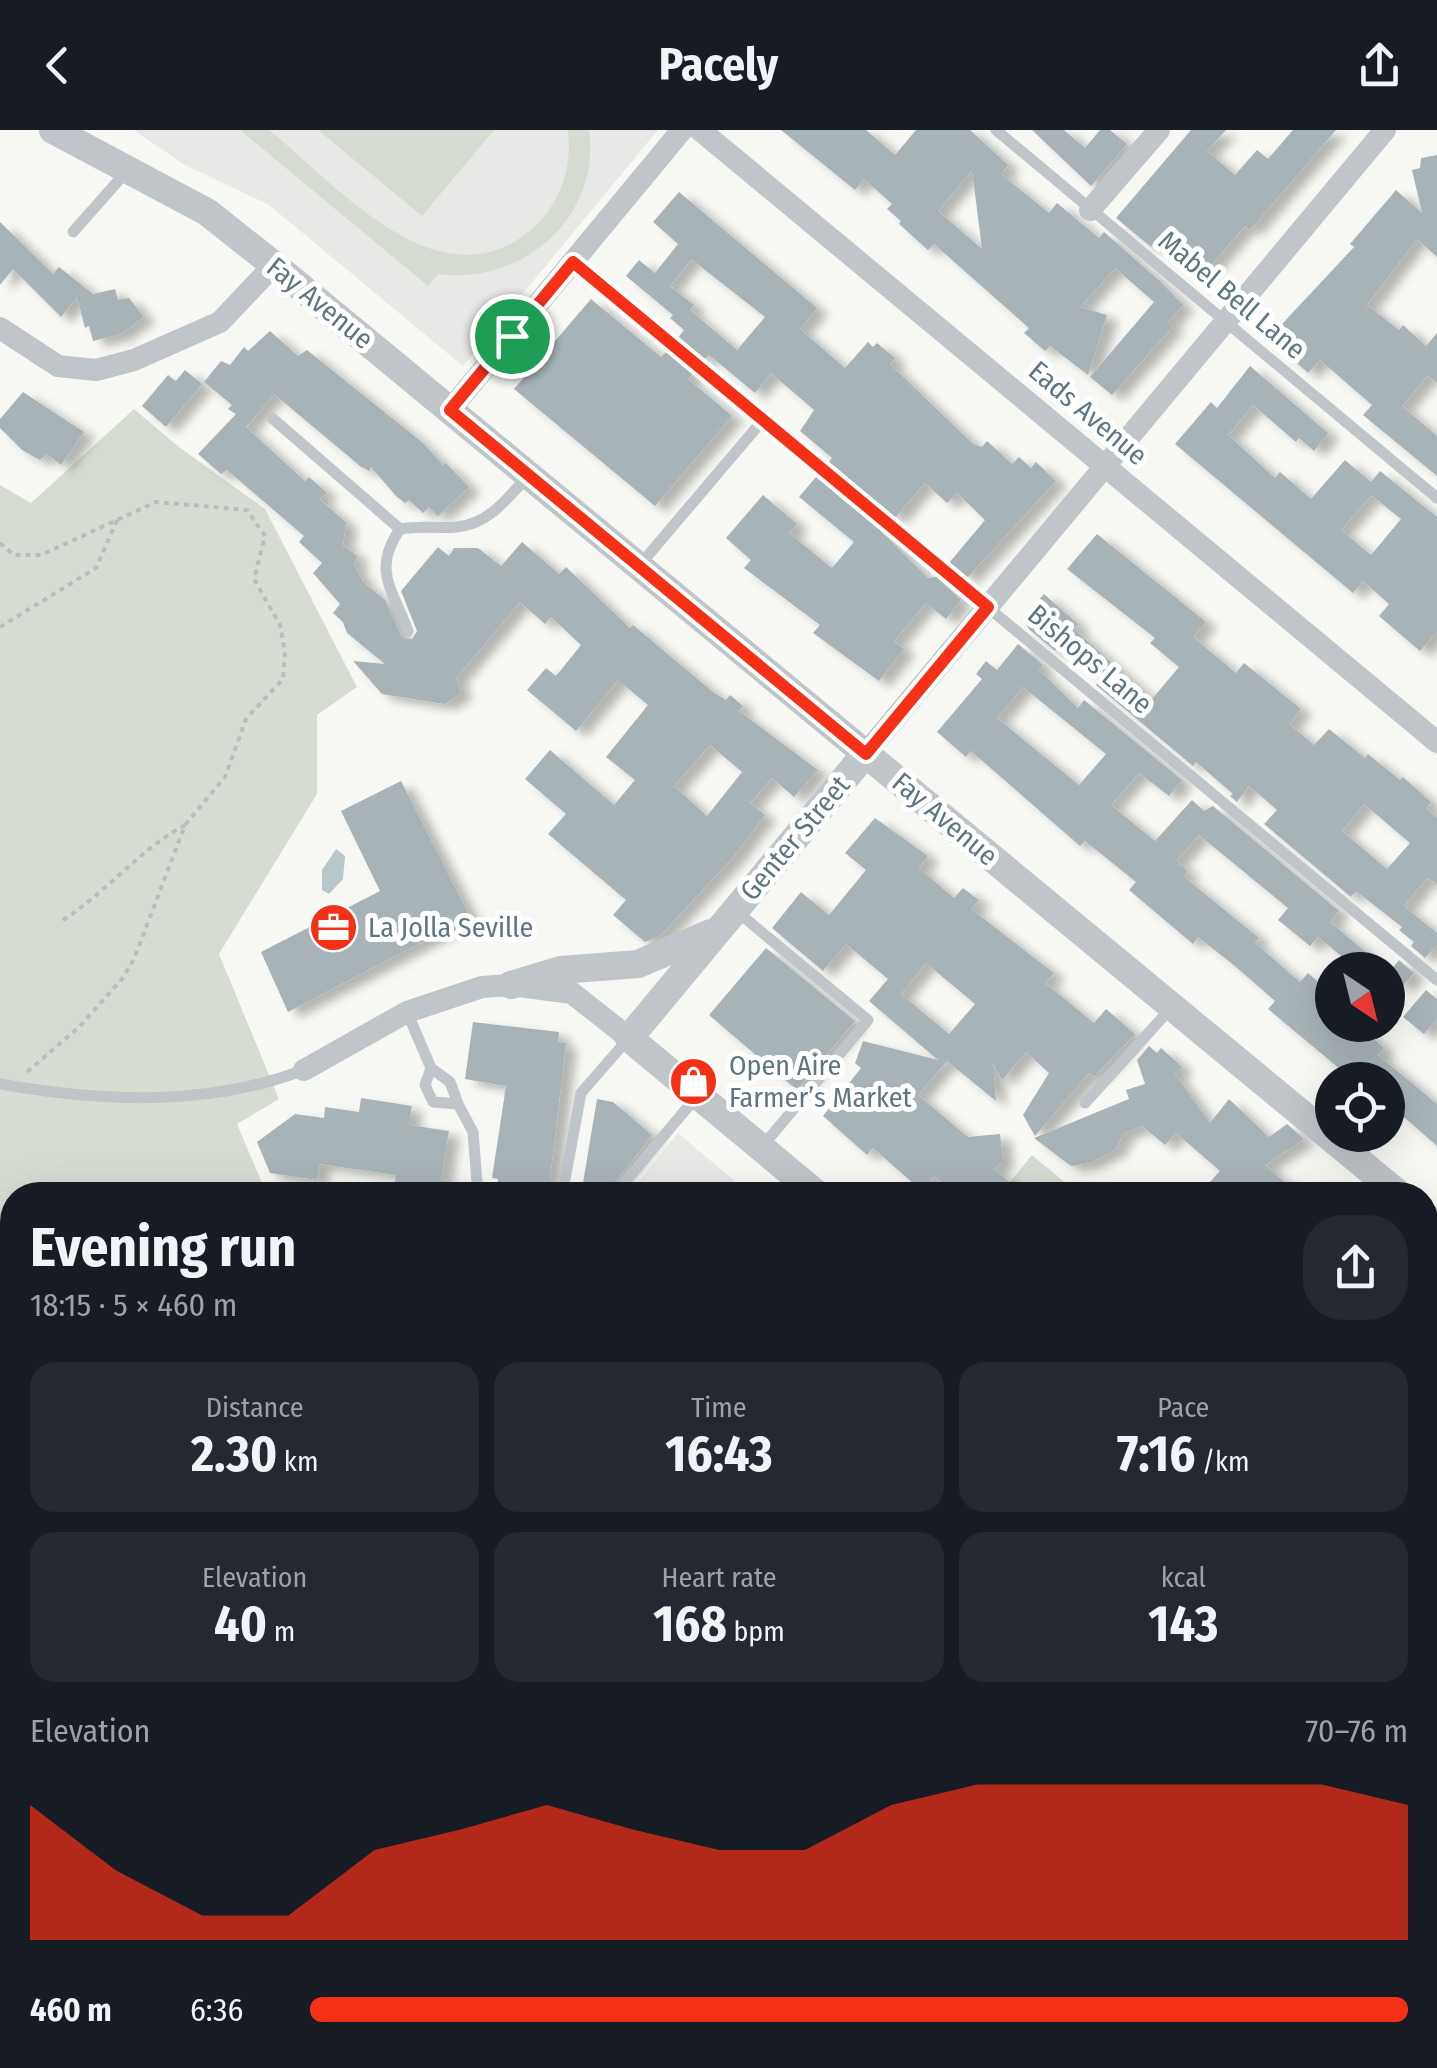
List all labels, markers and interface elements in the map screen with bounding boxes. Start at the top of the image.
icon: back [30,38,85,93]
text: Pacely [659,38,778,92]
icon: share [1352,38,1407,93]
street label: Mabel Bell Lane [1152,224,1312,366]
street label: Fay Avenue [260,250,380,356]
pin [470,294,555,379]
icon: arrive [485,309,540,364]
street label: Eads Avenue [1022,354,1154,472]
street label: Bishops Lane [1021,598,1159,720]
street label: Fay Avenue [886,766,1004,872]
street label: Genter Street [733,768,857,907]
office icon: La Jolla Seville [307,901,359,953]
place label: La Jolla Seville [368,911,533,944]
north arrow [1315,952,1405,1042]
map controls [1315,952,1405,1152]
place label: Open Aire Farmer’s Market [729,1049,913,1114]
shop icon: Open Aire Farmer’s Market [668,1055,720,1107]
button: locate [1315,1062,1405,1152]
text: Evening run [30,1215,296,1281]
button: share [1303,1215,1408,1320]
text: 18:15 · 5 × 460 m [30,1286,237,1324]
text: Distance [206,1391,304,1424]
text: Time [691,1391,747,1424]
text: Pace [1157,1391,1209,1424]
text: 2.30 [191,1424,277,1484]
text: 16:43 [665,1424,773,1484]
text: 7:16 [1117,1424,1195,1484]
text: km [277,1445,318,1478]
text: /km [1195,1445,1250,1478]
text: Elevation [202,1561,307,1594]
text: Heart rate [662,1561,776,1594]
text: kcal [1161,1561,1206,1594]
text: 40 [214,1594,267,1654]
text: 168 [653,1594,727,1654]
text: 143 [1148,1594,1218,1654]
text: m [267,1615,295,1648]
text: bpm [727,1615,785,1648]
text: Elevation [30,1712,150,1750]
text: 70–76 m [1305,1712,1408,1750]
text: 460 m [30,1991,112,2029]
text: 6:36 [190,1991,243,2029]

